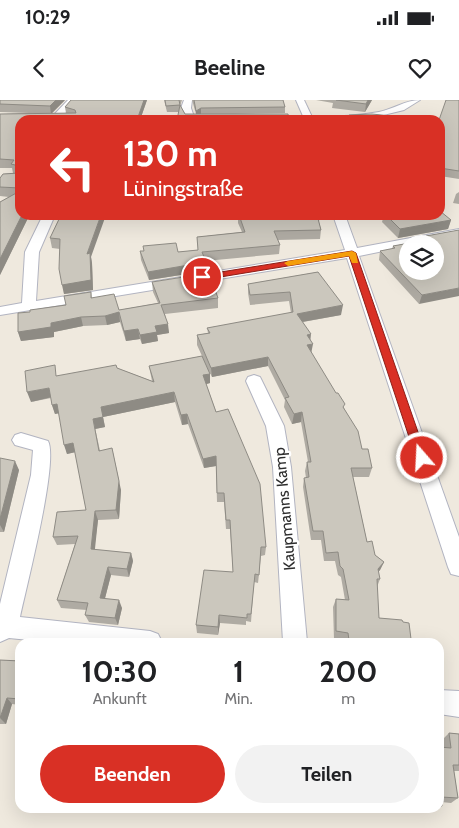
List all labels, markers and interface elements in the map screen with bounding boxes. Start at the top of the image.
text: 10:29 [25,6,70,29]
icon: back [25,54,53,82]
text: Beeline [194,54,265,81]
icon: heart [406,54,434,82]
text: 130 m [123,132,218,175]
icon: left [40,135,105,200]
text: Lüningstraße [123,175,243,202]
map controls [399,235,444,280]
button: layers [399,235,444,280]
pin [181,256,223,298]
icon: arrive [188,263,216,291]
position arrow [395,431,447,483]
street label: Kaupmanns Kamp [270,447,299,571]
text: 10:30 [82,653,158,690]
text: 1 [233,653,244,690]
text: 200 [319,653,378,690]
text: Ankunft [93,689,147,708]
text: Min. [224,689,253,708]
text: m [341,689,355,708]
button: Beenden [40,745,225,803]
button: Teilen [235,745,419,803]

